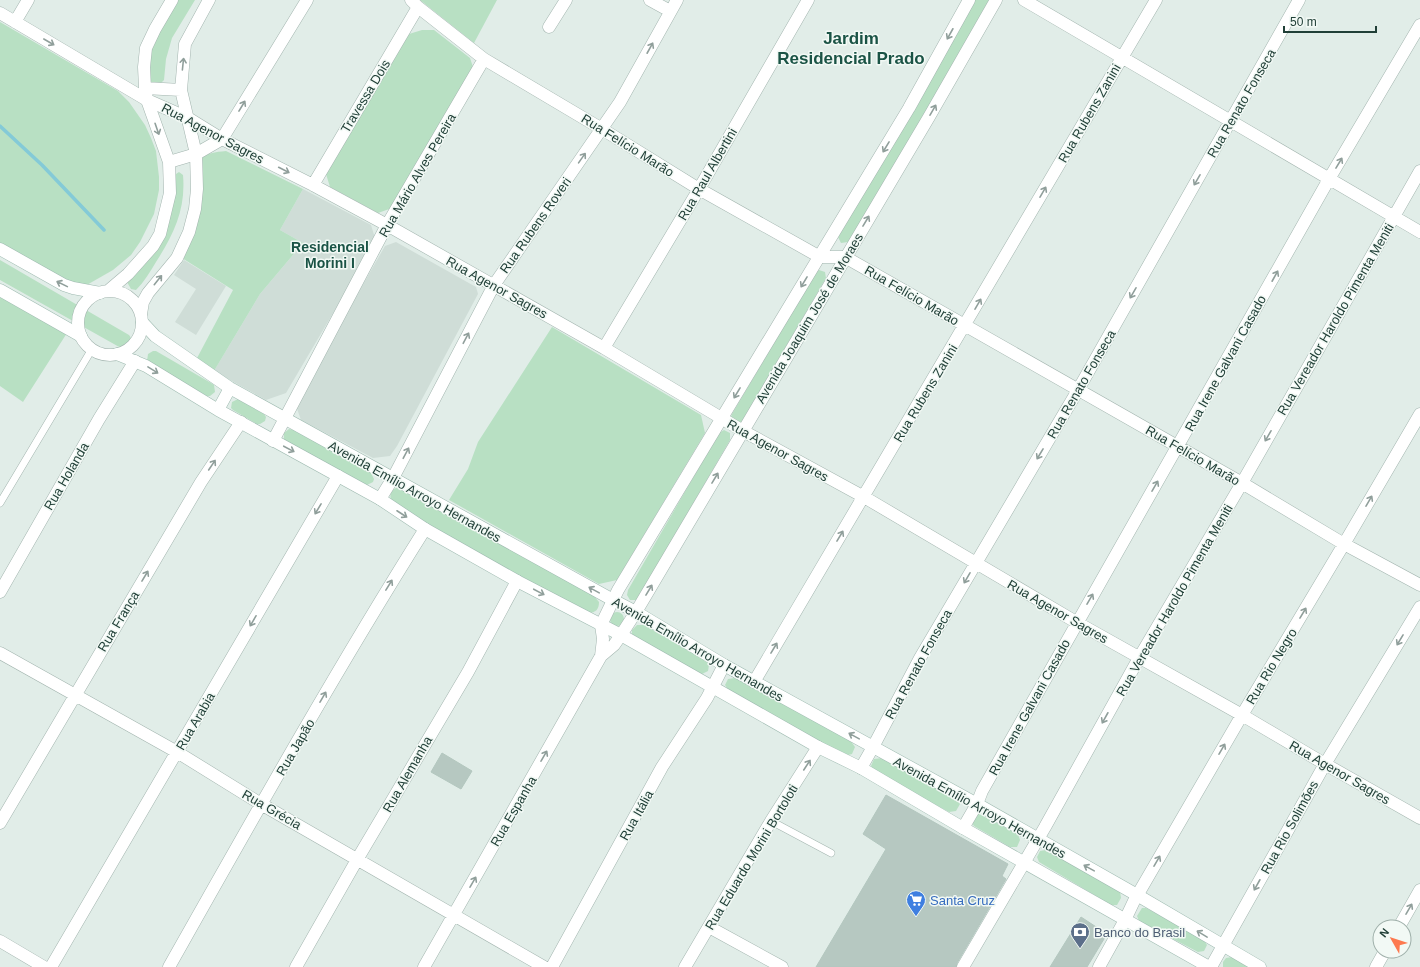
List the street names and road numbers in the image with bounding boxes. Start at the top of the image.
street label: Rua Renato Fonseca [1204,46,1279,160]
street label: Travessa Dois [338,57,393,136]
street label: Rua Rubens Zanini [1055,61,1124,165]
street label: Rua Agenor Sagres [159,100,267,167]
street label: Rua Mário Alves Pereira [376,110,459,240]
street label: Rua Felício Marão [579,111,677,180]
street label: Rua Raul Albertini [675,125,740,223]
street label: Rua Rubens Roveri [497,174,574,276]
street label: Rua Vereador Haroldo Pimenta Meniti [1274,221,1397,418]
street label: Avenida Joaquim José de Moraes [753,230,866,406]
street label: Rua Agenor Sagres [444,253,550,322]
street label: Rua Felício Marão [862,262,961,328]
street label: Rua Irene Galvani Casado [1182,293,1269,434]
street label: Rua Renato Fonseca [1044,327,1119,441]
street label: Rua Rubens Zanini [890,342,961,445]
street label: Rua Agenor Sagres [725,416,831,485]
street label: Rua Felício Marão [1143,422,1242,488]
street label: Avenida Emílio Arroyo Hernandes [326,438,504,545]
street label: Rua Holanda [41,439,92,513]
street label: Rua Vereador Haroldo Pimenta Meniti [1113,502,1236,699]
street label: Rua Agenor Sagres [1005,577,1111,647]
street label: Rua França [95,588,143,654]
street label: Avenida Emílio Arroyo Hernandes [610,594,786,705]
street label: Rua Renato Fonseca [882,606,955,722]
street label: Rua Rio Negro [1243,626,1300,707]
street label: Rua Irene Galvani Casado [986,637,1073,778]
street label: Rua Arabia [173,689,218,753]
street label: Rua Japão [273,716,318,778]
street label: Rua Alemanha [380,733,436,815]
street label: Rua Agenor Sagres [1287,738,1393,808]
street label: Avenida Emílio Arroyo Hernandes [891,754,1069,861]
street label: Rua Espanha [487,773,540,849]
street label: Rua Rio Solimões [1258,778,1321,876]
street label: Rua Eduardo Morini Bortoloti [702,782,801,933]
street label: Rua Grécia [240,787,305,833]
street label: Rua Itália [617,787,657,843]

